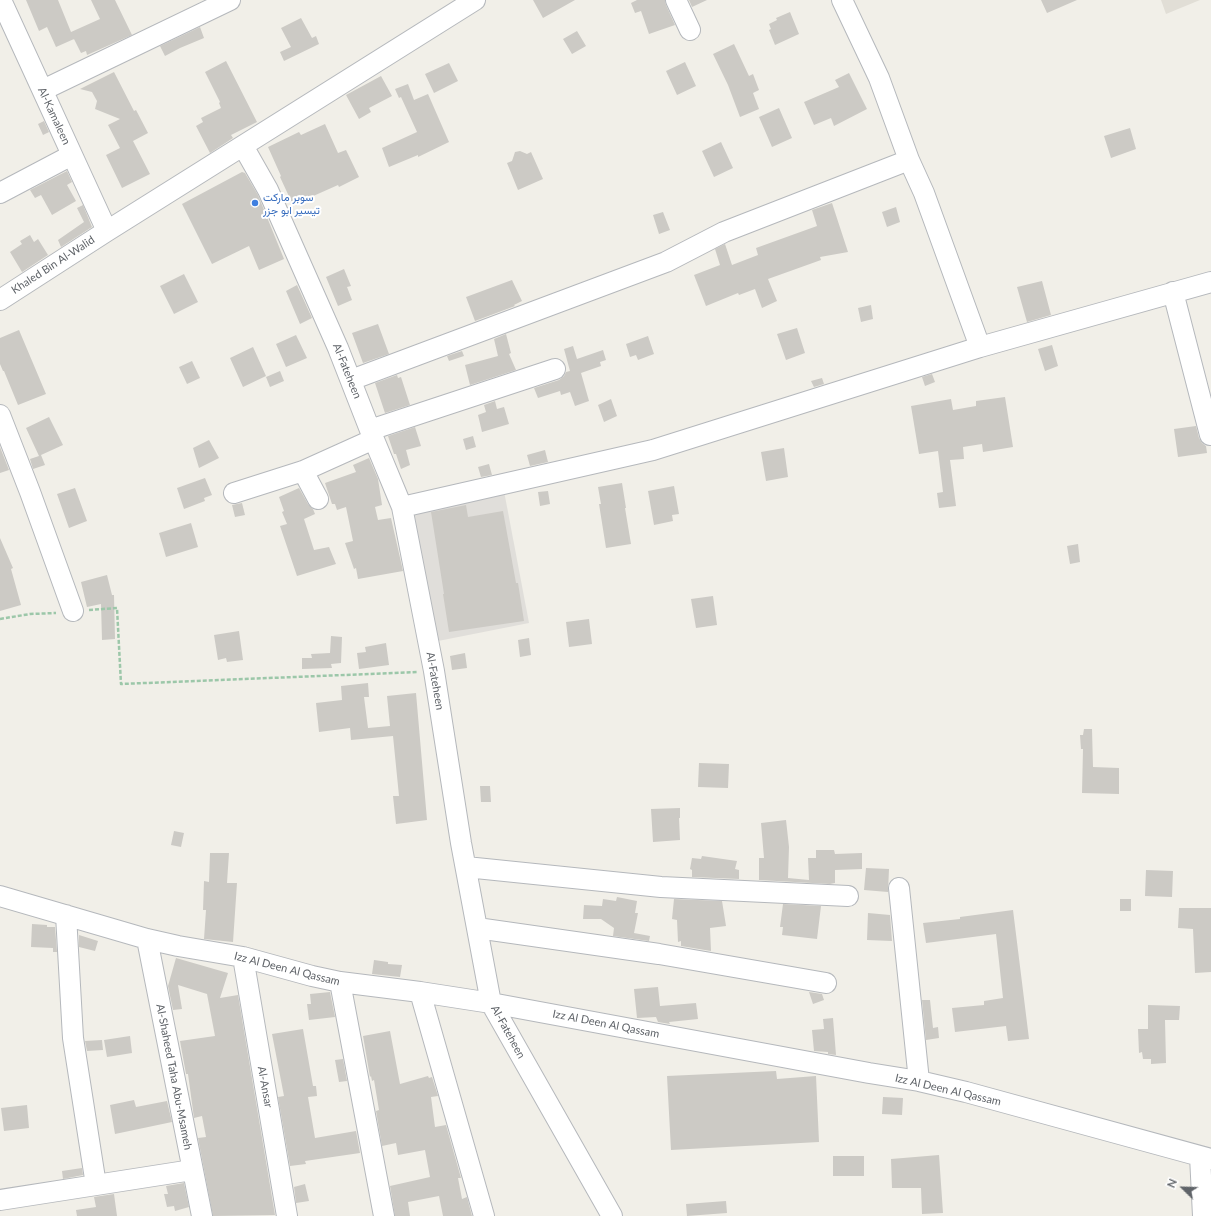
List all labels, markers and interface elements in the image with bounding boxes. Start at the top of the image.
street label: Al-Kamaleen [35,85,73,147]
place label: سوبر ماركت تيسير ابو جزر [263,190,320,216]
marker: سوبر ماركت تيسير ابو جزر [250,198,260,208]
street label: Khaled Bin Al-Walid [9,233,97,297]
street label: Al-Fateheen [330,341,364,401]
street label: Al-Fateheen [423,651,447,711]
street label: Izz Al Deen Al Qassam [233,949,341,989]
street label: Al-Shaheed Taha Abu-Msameh [153,1003,195,1151]
street label: Al-Fateheen [488,1003,528,1061]
street label: Izz Al Deen Al Qassam [552,1007,660,1041]
street label: Al-Ansar [255,1065,275,1109]
street label: Izz Al Deen Al Qassam [894,1071,1002,1109]
north arrow [1163,1168,1203,1208]
text: N [1164,1177,1179,1190]

